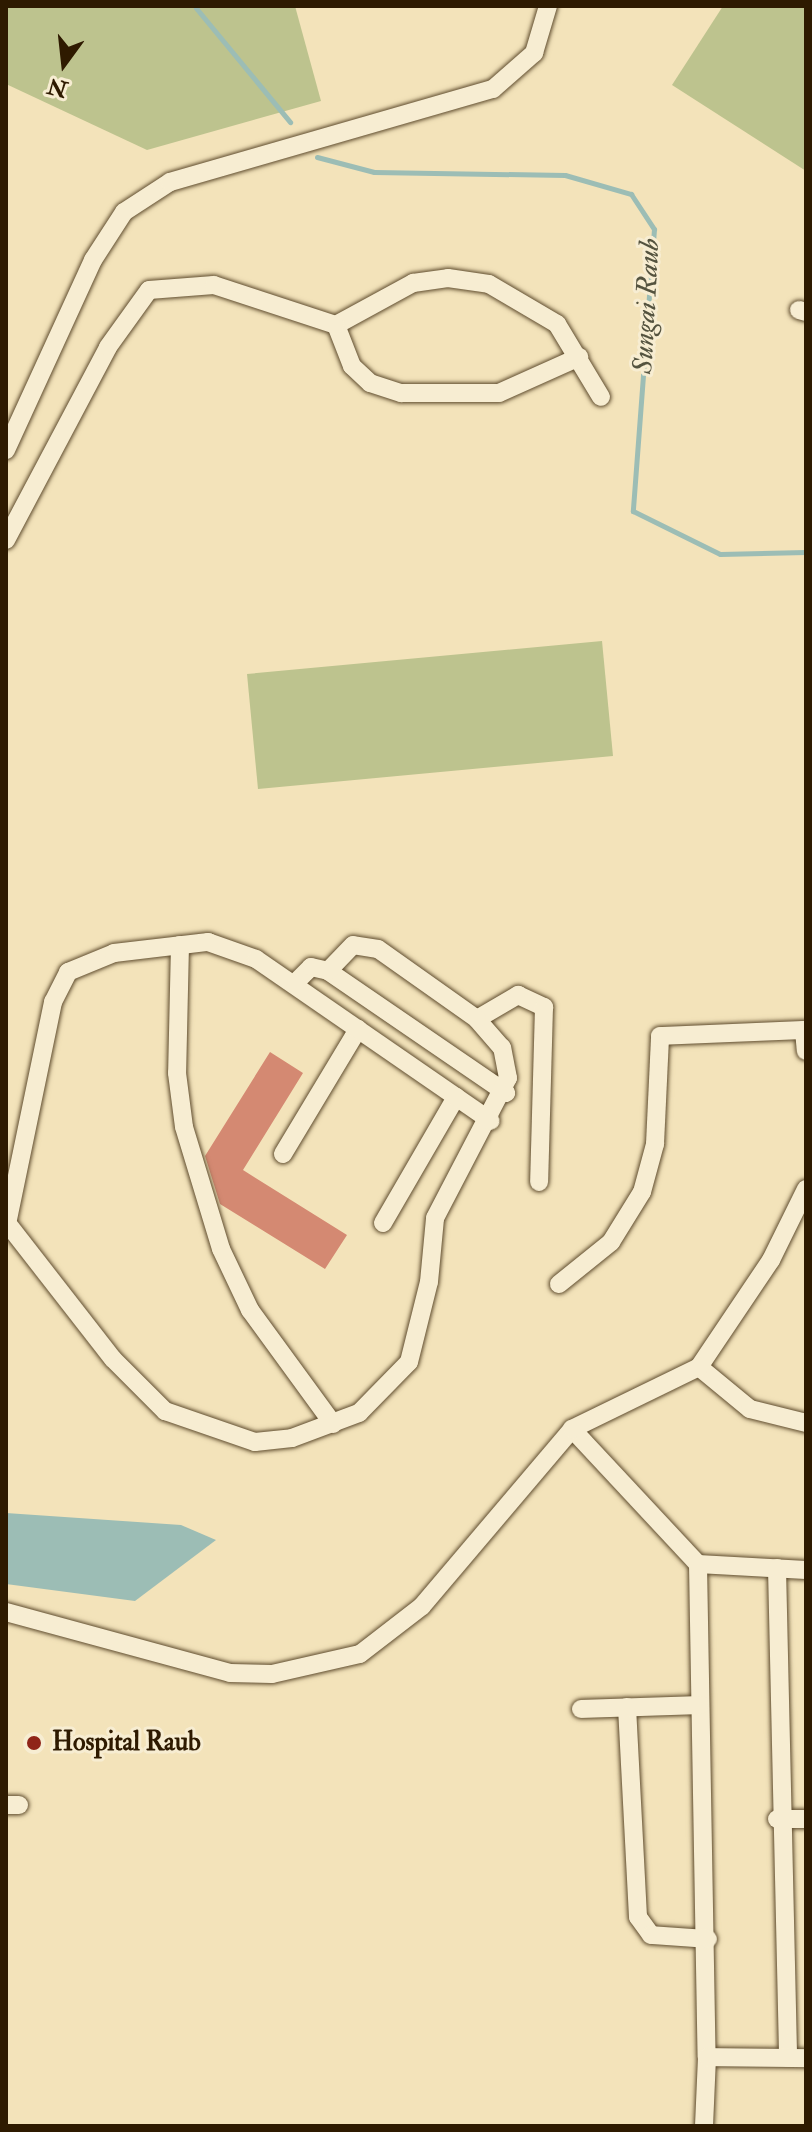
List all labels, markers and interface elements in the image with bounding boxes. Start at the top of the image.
north arrow [24,24,104,104]
text: N [45,71,71,103]
water label: Sungai Raub [627,237,667,375]
place label: Hospital Raub [52,1727,201,1759]
marker: Hospital Raub [23,1732,45,1754]

